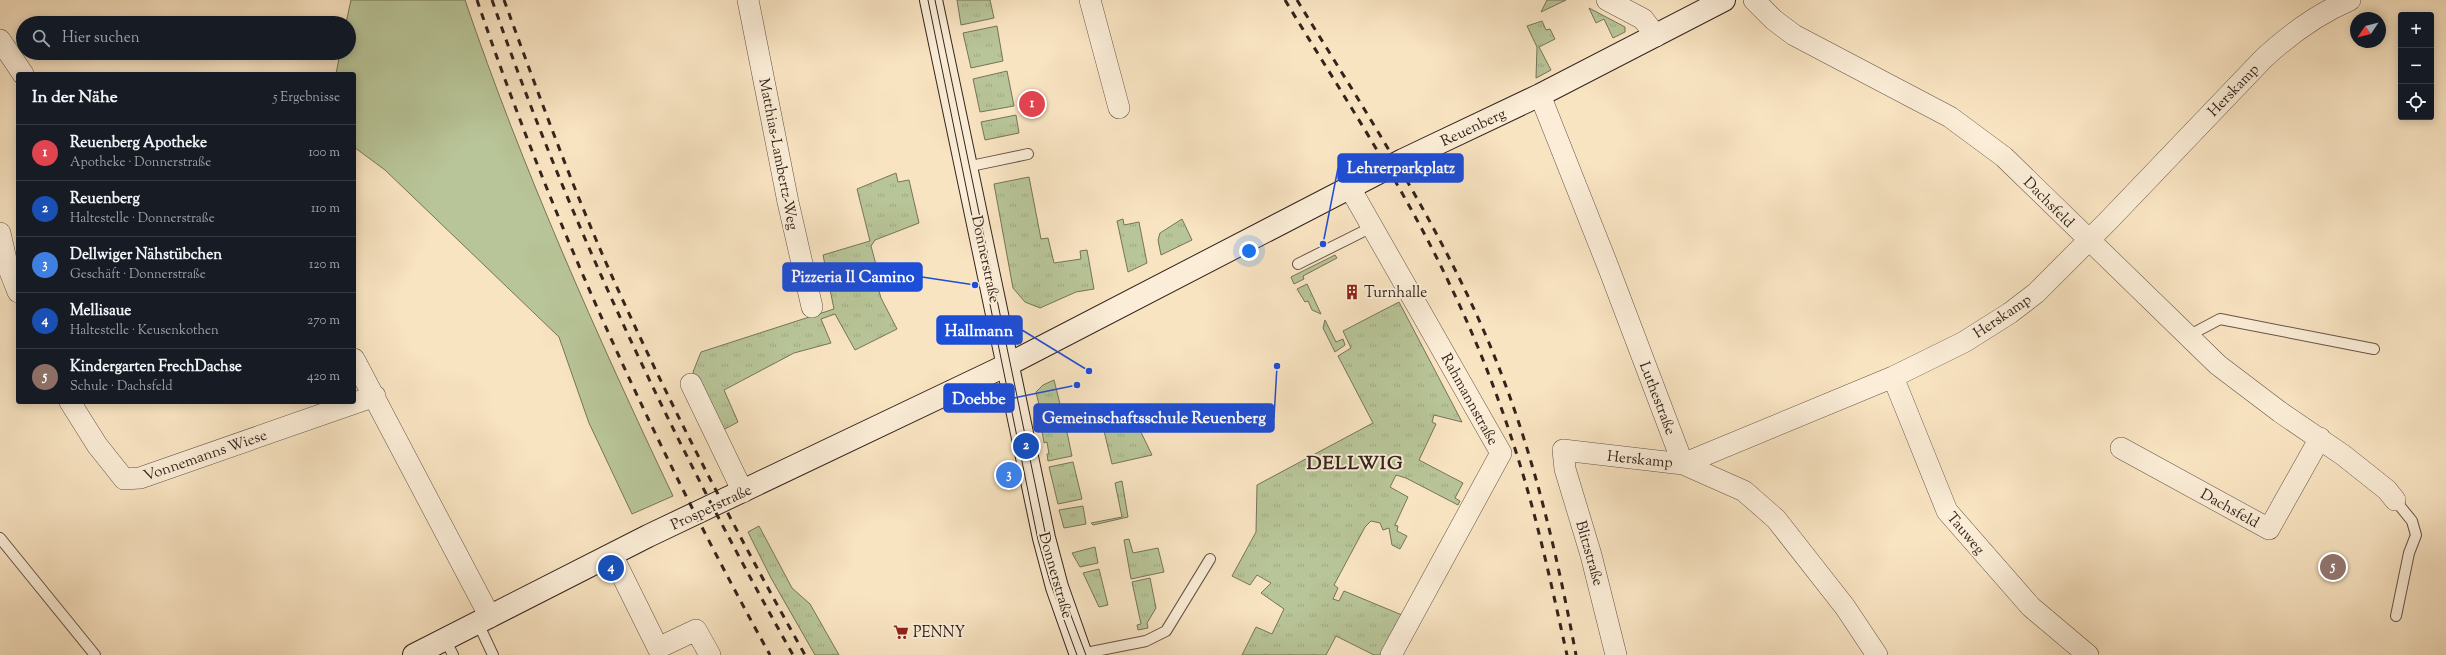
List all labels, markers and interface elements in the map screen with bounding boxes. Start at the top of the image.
north arrow [2350,12,2386,48]
map controls [2398,12,2434,120]
button: + [2398,12,2434,48]
search box [16,16,356,60]
icon: search [30,27,52,49]
text: Hier suchen [62,28,140,49]
button: − [2398,48,2434,84]
street label: Herskamp [2204,60,2265,122]
street label: Matthias-Lambertz-Weg [752,76,803,232]
button: locate [2398,84,2434,120]
text: In der Nähe [32,86,118,110]
text: 5 Ergebnisse [273,89,340,107]
pin: 1 [1019,89,1045,119]
street label: Reuenberg [1438,104,1510,153]
text: Reuenberg Apotheke [70,133,207,154]
text: 1 [43,144,47,162]
text: 100 m [308,144,340,162]
text: Apotheke · Donnerstraße [70,154,211,172]
callout: Lehrerparkplatz [1338,154,1463,182]
text: Lehrerparkplatz [1347,158,1455,181]
street label: Dachsfeld [2018,173,2078,234]
text: Reuenberg [70,189,140,210]
text: 2 [42,200,48,218]
text: 110 m [311,200,340,218]
text: Haltestelle · Donnerstraße [70,210,215,228]
street label: Donnerstraße [965,214,1004,305]
your location [1239,241,1259,261]
text: Dellwiger Nähstübchen [70,245,222,266]
text: 3 [42,256,48,274]
text: 120 m [309,256,340,274]
callout: Pizzeria Il Camino [783,263,922,291]
text: Geschäft · Donnerstraße [70,266,206,284]
text: Pizzeria Il Camino [791,267,915,290]
building icon: Turnhalle [1343,283,1361,301]
place label: Turnhalle [1364,283,1427,304]
street label: Herskamp [1970,290,2036,344]
text: Mellisaue [70,301,131,322]
text: 4 [42,312,48,330]
text: 270 m [307,312,340,330]
callout: Hallmann [937,316,1022,344]
text: Hallmann [945,321,1014,344]
text: Haltestelle · Keusenkothen [70,322,219,340]
street label: Rahmannstraße [1435,350,1503,449]
text: Kindergarten FrechDachse [70,357,242,378]
street label: Luthestraße [1633,359,1680,438]
text: 5 [43,368,47,386]
text: 420 m [307,368,340,386]
text: Schule · Dachsfeld [70,378,173,396]
callout: Doebbe [944,384,1014,412]
text: Doebbe [952,389,1006,412]
callout: Gemeinschaftsschule Reuenberg [1034,404,1274,432]
text: Gemeinschaftsschule Reuenberg [1042,408,1266,431]
street label: Vonnemanns Wiese [141,425,270,487]
pin: 2 [1013,431,1039,461]
street label: Herskamp [1606,447,1674,474]
district label: DELLWIG [1306,451,1404,478]
pin: 3 [996,460,1022,490]
street label: Prosperstraße [668,480,756,536]
street label: Dachsfeld [2196,485,2263,534]
street label: Tauweg [1941,508,1989,560]
street label: Blitzstraße [1569,518,1608,589]
street label: Donnerstraße [1032,530,1077,621]
pin: 5 [2320,552,2346,582]
pin: 4 [598,553,624,583]
supermarket icon: PENNY [892,623,910,641]
place label: PENNY [913,623,965,644]

